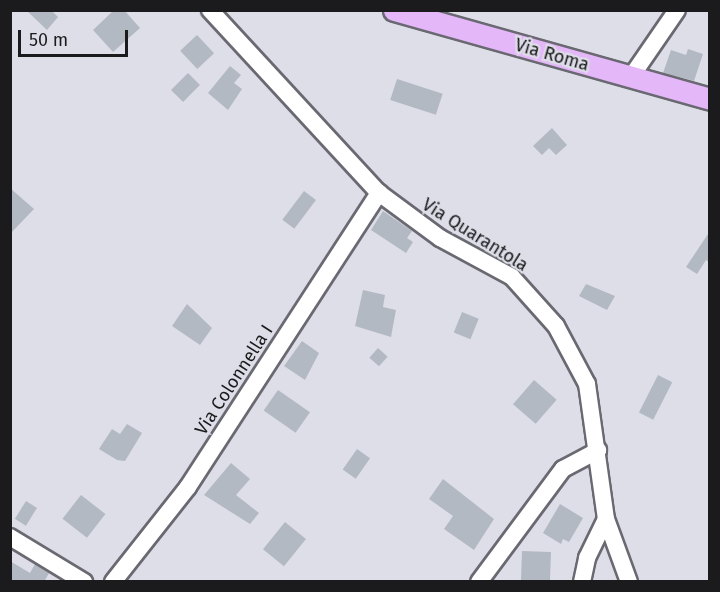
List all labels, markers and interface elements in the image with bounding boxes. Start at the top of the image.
scale bar [21,18,130,56]
text: 50 m [29,29,68,51]
street label: Via Roma [512,34,592,76]
street label: Via Quarantola [418,194,532,276]
street label: Via Colonnella I [190,321,278,439]

